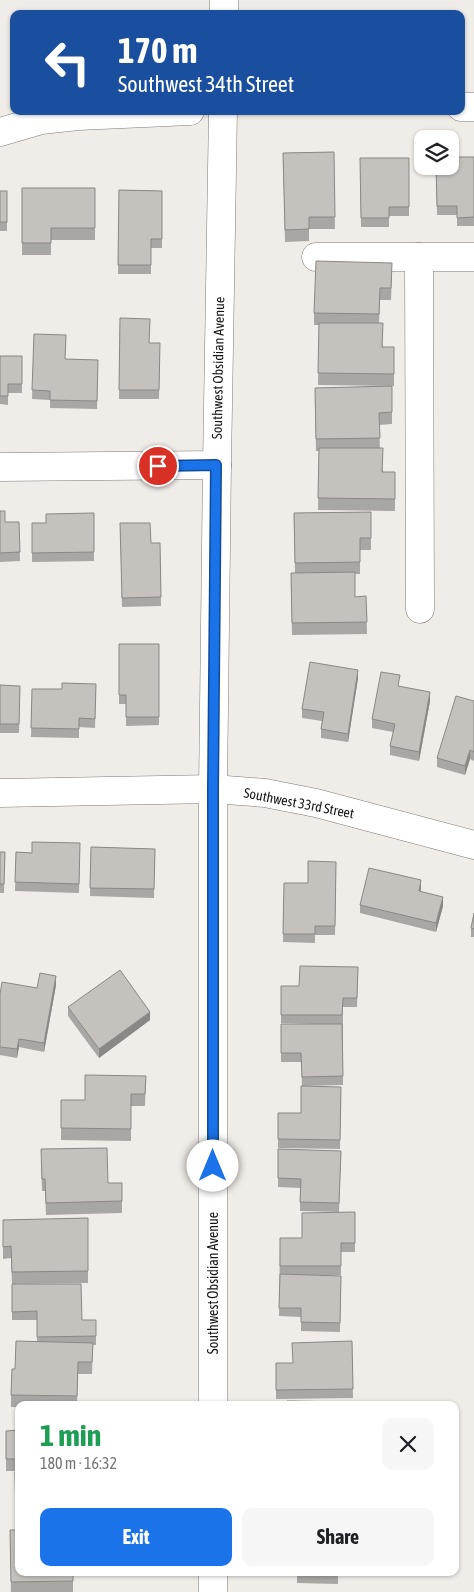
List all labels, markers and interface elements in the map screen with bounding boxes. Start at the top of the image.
icon: left [35,30,100,95]
text: 170 m [118,30,197,70]
text: Southwest 34th Street [118,71,294,97]
map controls [414,130,459,175]
button: layers [414,130,459,175]
street label: Southwest Obsidian Avenue [209,297,227,439]
pin [137,445,179,487]
icon: arrive [144,452,172,480]
street label: Southwest 33rd Street [242,784,356,822]
position arrow [186,1139,238,1191]
street label: Southwest Obsidian Avenue [205,1212,221,1354]
text: 1 min [40,1418,101,1452]
button: close [382,1418,434,1470]
text: 180 m · 16:32 [40,1454,117,1472]
button: Exit [40,1508,232,1566]
button: Share [242,1508,434,1566]

